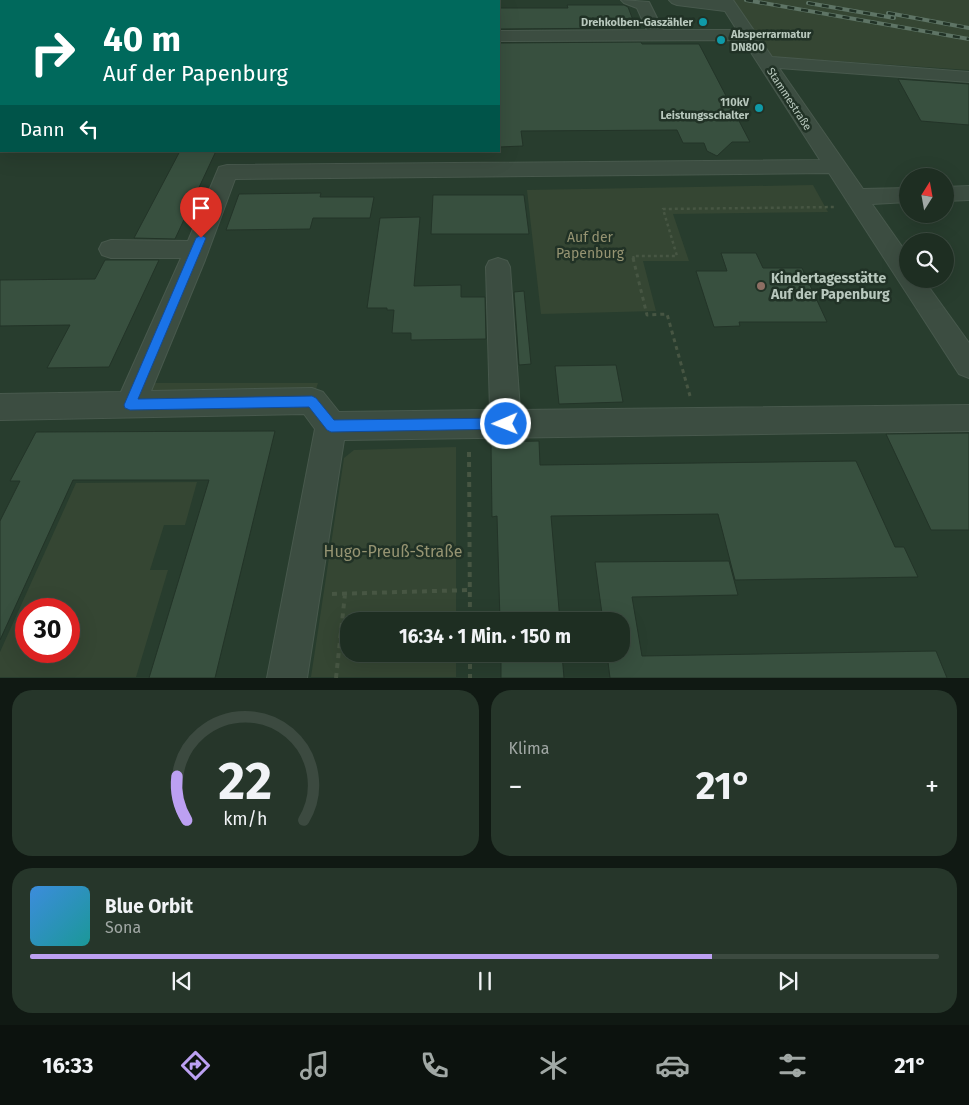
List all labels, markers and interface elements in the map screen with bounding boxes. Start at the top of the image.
place label: Drehkolben-Gaszähler [581,16,694,29]
marker: Drehkolben-Gaszähler [697,16,709,28]
text: 40 m [103,18,181,60]
icon: right [20,20,85,85]
place label: Absperrarmatur DN800 [730,28,812,54]
marker: Absperrarmatur DN800 [715,34,727,46]
text: Auf der Papenburg [103,60,288,87]
street label: Stammestraße [764,65,814,133]
place label: 110kV Leistungsschalter [660,96,750,122]
marker: 110kV Leistungsschalter [753,102,765,114]
icon: left [75,115,103,143]
text: Dann [20,118,65,141]
north arrow [899,168,954,222]
map controls [899,168,954,288]
pin [180,187,222,238]
icon: arrive [187,194,215,222]
park label: Auf der Papenburg [556,229,625,262]
button: search [899,233,954,288]
place label: Kindertagesstätte Auf der Papenburg [770,270,890,303]
marker: Kindertagesstätte Auf der Papenburg [755,280,767,292]
position arrow [479,397,531,449]
park label: Hugo-Preuß-Straße [324,542,462,561]
speed limit sign: 30 [15,598,80,663]
text: 16:34 · 1 Min. · 150 m [399,625,571,648]
text: Klima [509,739,550,758]
text: 22 [218,750,272,813]
text: 21° [696,763,752,809]
text: − [509,770,523,803]
text: + [925,770,939,803]
text: km/h [223,808,267,830]
text: Blue Orbit [105,895,193,918]
text: Sona [105,918,141,937]
icon: previous [168,967,196,995]
icon: pause [471,967,499,995]
icon: next [774,967,802,995]
icon: directions [178,1048,213,1083]
icon: music [297,1048,332,1083]
icon: phone [417,1048,452,1083]
icon: climate [536,1048,571,1083]
icon: car [655,1048,690,1083]
icon: filters [775,1048,810,1083]
text: 16:33 [42,1052,93,1079]
text: 21° [894,1052,927,1079]

